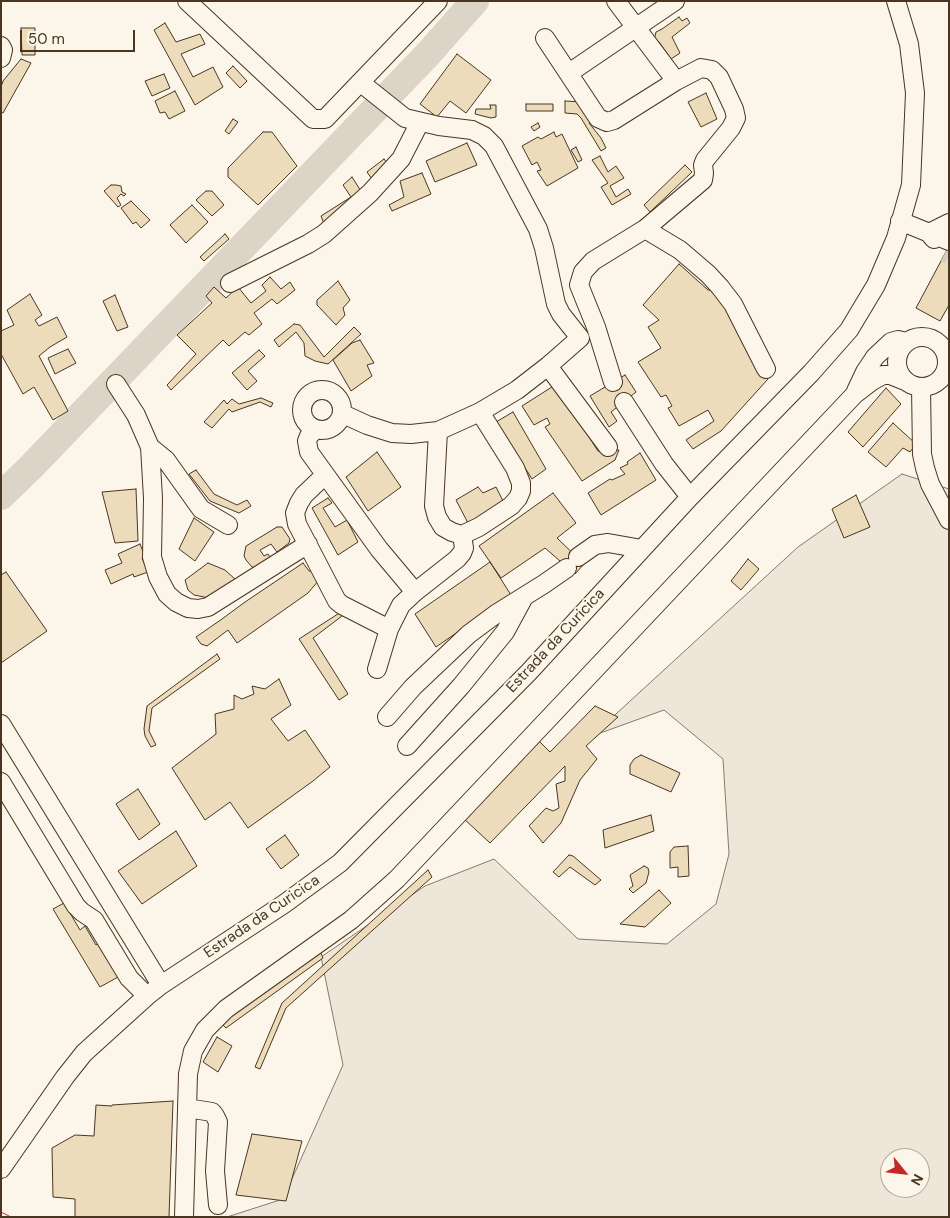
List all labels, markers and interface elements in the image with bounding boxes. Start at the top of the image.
scale bar [22,20,138,52]
text: 50 m [28,29,65,49]
street label: Estrada da Curicica [503,585,609,697]
street label: Estrada da Curicica [201,872,323,962]
north arrow [880,1148,930,1198]
text: N [907,1171,928,1189]

